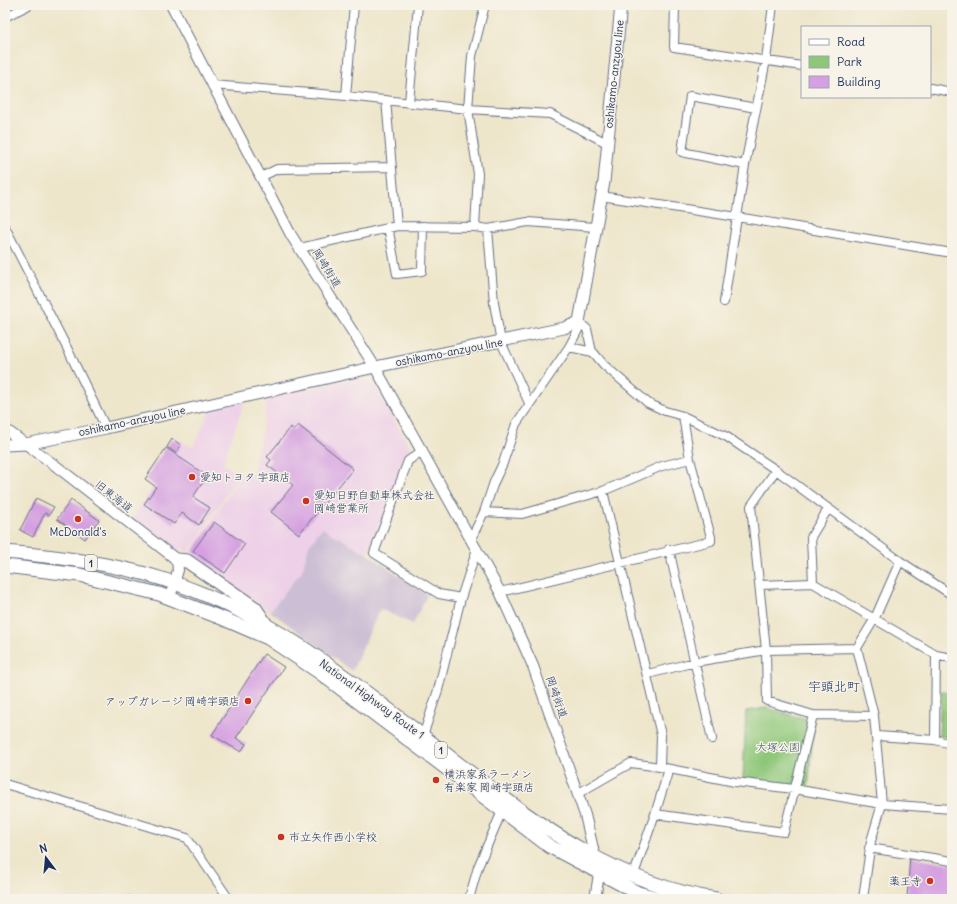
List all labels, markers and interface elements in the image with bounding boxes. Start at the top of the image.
street label: oshikamo-anzyou line [601,19,627,129]
legend [801,26,931,98]
text: Road [837,34,865,49]
text: Park [837,54,862,69]
text: Building [837,74,881,89]
street label: 岡崎街道 [309,246,345,290]
street label: oshikamo-anzyou line [394,335,504,369]
street label: oshikamo-anzyou line [77,403,187,439]
place label: 愛知トヨタ 宇頭店 [200,470,291,484]
marker: 愛知トヨタ 宇頭店 [187,472,197,482]
street label: 旧東海道 [92,477,136,515]
place label: 愛知日野自動車株式会社 岡崎営業所 [314,488,435,515]
marker: 愛知日野自動車株式会社 岡崎営業所 [301,496,311,506]
marker: McDonald's [73,514,83,524]
place label: McDonald's [50,525,106,539]
road number: 1 [85,555,97,571]
street label: National Highway Route 1 [317,656,427,742]
street label: 岡崎街道 [543,674,571,720]
district label: 宇頭北町 [808,678,860,695]
place label: アップガレージ 岡崎宇頭店 [105,694,240,708]
marker: アップガレージ 岡崎宇頭店 [243,696,253,706]
park label: 大塚公園 [756,740,800,754]
road number: 1 [435,742,447,758]
place label: 横浜家系ラーメン 有楽家 岡崎宇頭店 [444,767,535,794]
marker: 横浜家系ラーメン 有楽家 岡崎宇頭店 [431,775,441,785]
place label: 市立矢作西小学校 [289,830,377,844]
marker: 市立矢作西小学校 [276,832,286,842]
north arrow [26,838,66,878]
text: N [38,841,49,856]
place label: 薬王寺 [889,874,922,888]
marker: 薬王寺 [925,876,935,886]

